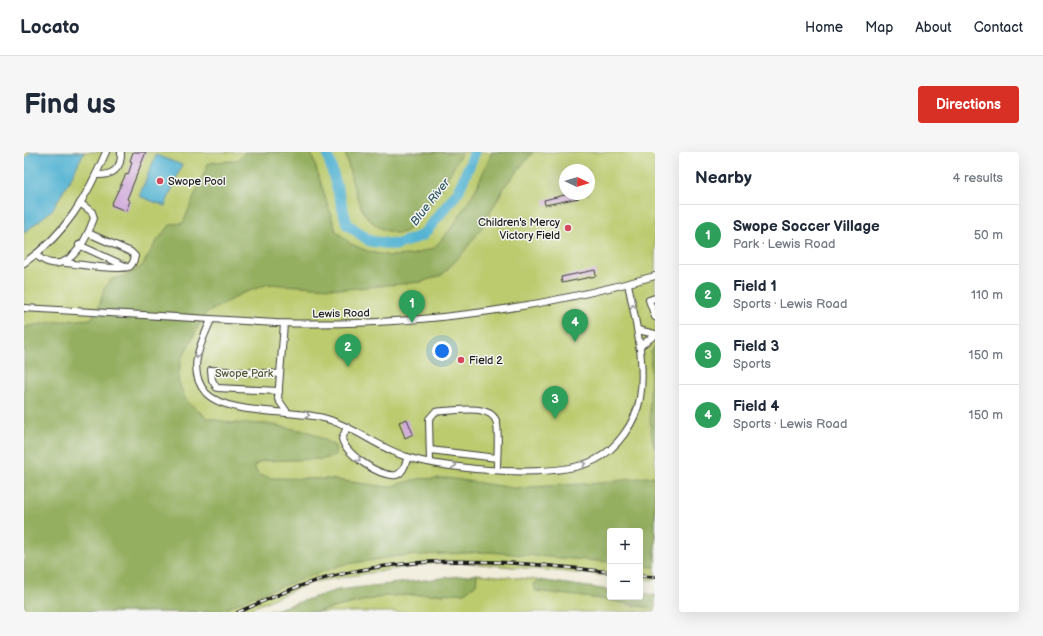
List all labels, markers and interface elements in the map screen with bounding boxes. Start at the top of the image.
text: Locato [20,16,80,39]
text: Home [805,19,843,36]
text: Map [865,19,893,36]
text: About [915,19,952,36]
text: Contact [974,19,1023,36]
button: Directions [918,86,1019,123]
text: Find us [24,88,116,121]
north arrow [559,164,595,200]
text: Nearby [695,168,752,188]
text: 4 results [953,170,1003,186]
water label: Blue River [407,174,454,229]
place label: Swope Pool [168,175,226,188]
marker: Swope Pool [155,176,165,186]
place label: Children's Mercy Victory Field [478,216,560,242]
text: Swope Soccer Village [733,217,880,236]
marker: Children's Mercy Victory Field [563,223,573,233]
text: 1 [705,227,711,243]
text: 50 m [974,227,1003,243]
text: Park · Lewis Road [733,236,836,252]
text: Field 1 [733,277,777,296]
text: 2 [704,287,712,303]
text: 110 m [971,287,1003,303]
pin: 1 [399,290,425,323]
text: Sports · Lewis Road [733,296,847,312]
one-way arrow [629,304,637,310]
street label: Lewis Road [312,306,370,321]
pin: 4 [562,309,588,342]
pin: 2 [335,334,361,367]
text: Field 3 [733,337,779,356]
your location [432,341,452,361]
text: 3 [704,347,712,363]
text: 150 m [969,347,1003,363]
one-way arrow [194,353,202,359]
place label: Field 2 [469,354,503,367]
marker: Field 2 [456,355,466,365]
text: Sports [733,356,771,372]
park label: Swope Park [215,367,274,380]
pin: 3 [542,386,568,419]
text: Field 4 [733,397,779,416]
text: 4 [704,407,712,423]
text: 150 m [969,407,1003,423]
one-way arrow [303,410,310,419]
text: Sports · Lewis Road [733,416,847,432]
one-way arrow [354,454,361,461]
one-way arrow [580,460,587,469]
one-way arrow [451,461,458,470]
map controls [607,528,643,600]
button: + [607,528,643,564]
button: − [607,564,643,600]

